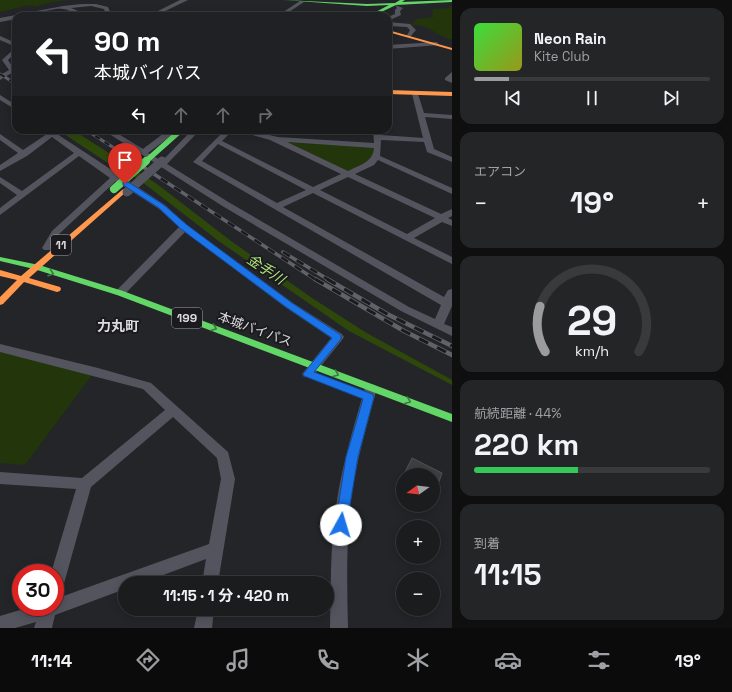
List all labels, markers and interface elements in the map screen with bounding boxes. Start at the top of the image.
text: 90 m [94,23,160,59]
icon: left [28,28,80,80]
text: Neon Rain [534,29,606,48]
text: Kite Club [534,48,590,65]
text: 本城バイパス [94,61,202,84]
icon: previous [502,87,524,109]
icon: pause [581,87,603,109]
icon: next [660,87,682,109]
icon: left [128,104,150,126]
icon: ahead [170,104,192,126]
icon: ahead [212,104,234,126]
icon: right [254,104,276,126]
pin [108,143,142,184]
icon: arrive [114,149,136,171]
text: エアコン [474,163,526,180]
text: 19° [570,183,614,222]
text: − [474,189,488,217]
text: + [696,189,710,217]
road number: 11 [51,235,71,255]
water label: 金手川 [244,250,290,289]
one-way arrow [47,268,54,277]
text: 29 [567,294,617,347]
road number: 199 [172,308,202,328]
street label: 本城バイパス [216,308,294,350]
district label: 力丸町 [97,317,139,335]
one-way arrow [210,324,217,332]
text: km/h [575,342,609,360]
one-way arrow [332,369,339,377]
one-way arrow [404,397,411,405]
text: 航続距離 · 44% [474,405,561,422]
text: 220 km [474,425,579,464]
north arrow [396,468,440,512]
map controls [396,468,440,616]
position arrow [320,504,362,546]
button: + [396,520,440,564]
text: 到着 [474,535,500,552]
text: 11:15 [474,555,542,594]
speed limit sign: 30 [12,564,64,616]
button: − [396,572,440,616]
text: 11:15 · 1 分 · 420 m [163,586,289,605]
icon: directions [134,646,162,674]
icon: music [224,646,252,674]
icon: phone [314,646,342,674]
icon: climate [404,646,432,674]
icon: car [494,646,522,674]
icon: filters [585,646,613,674]
text: 11:14 [31,649,72,672]
text: 19° [675,649,701,672]

